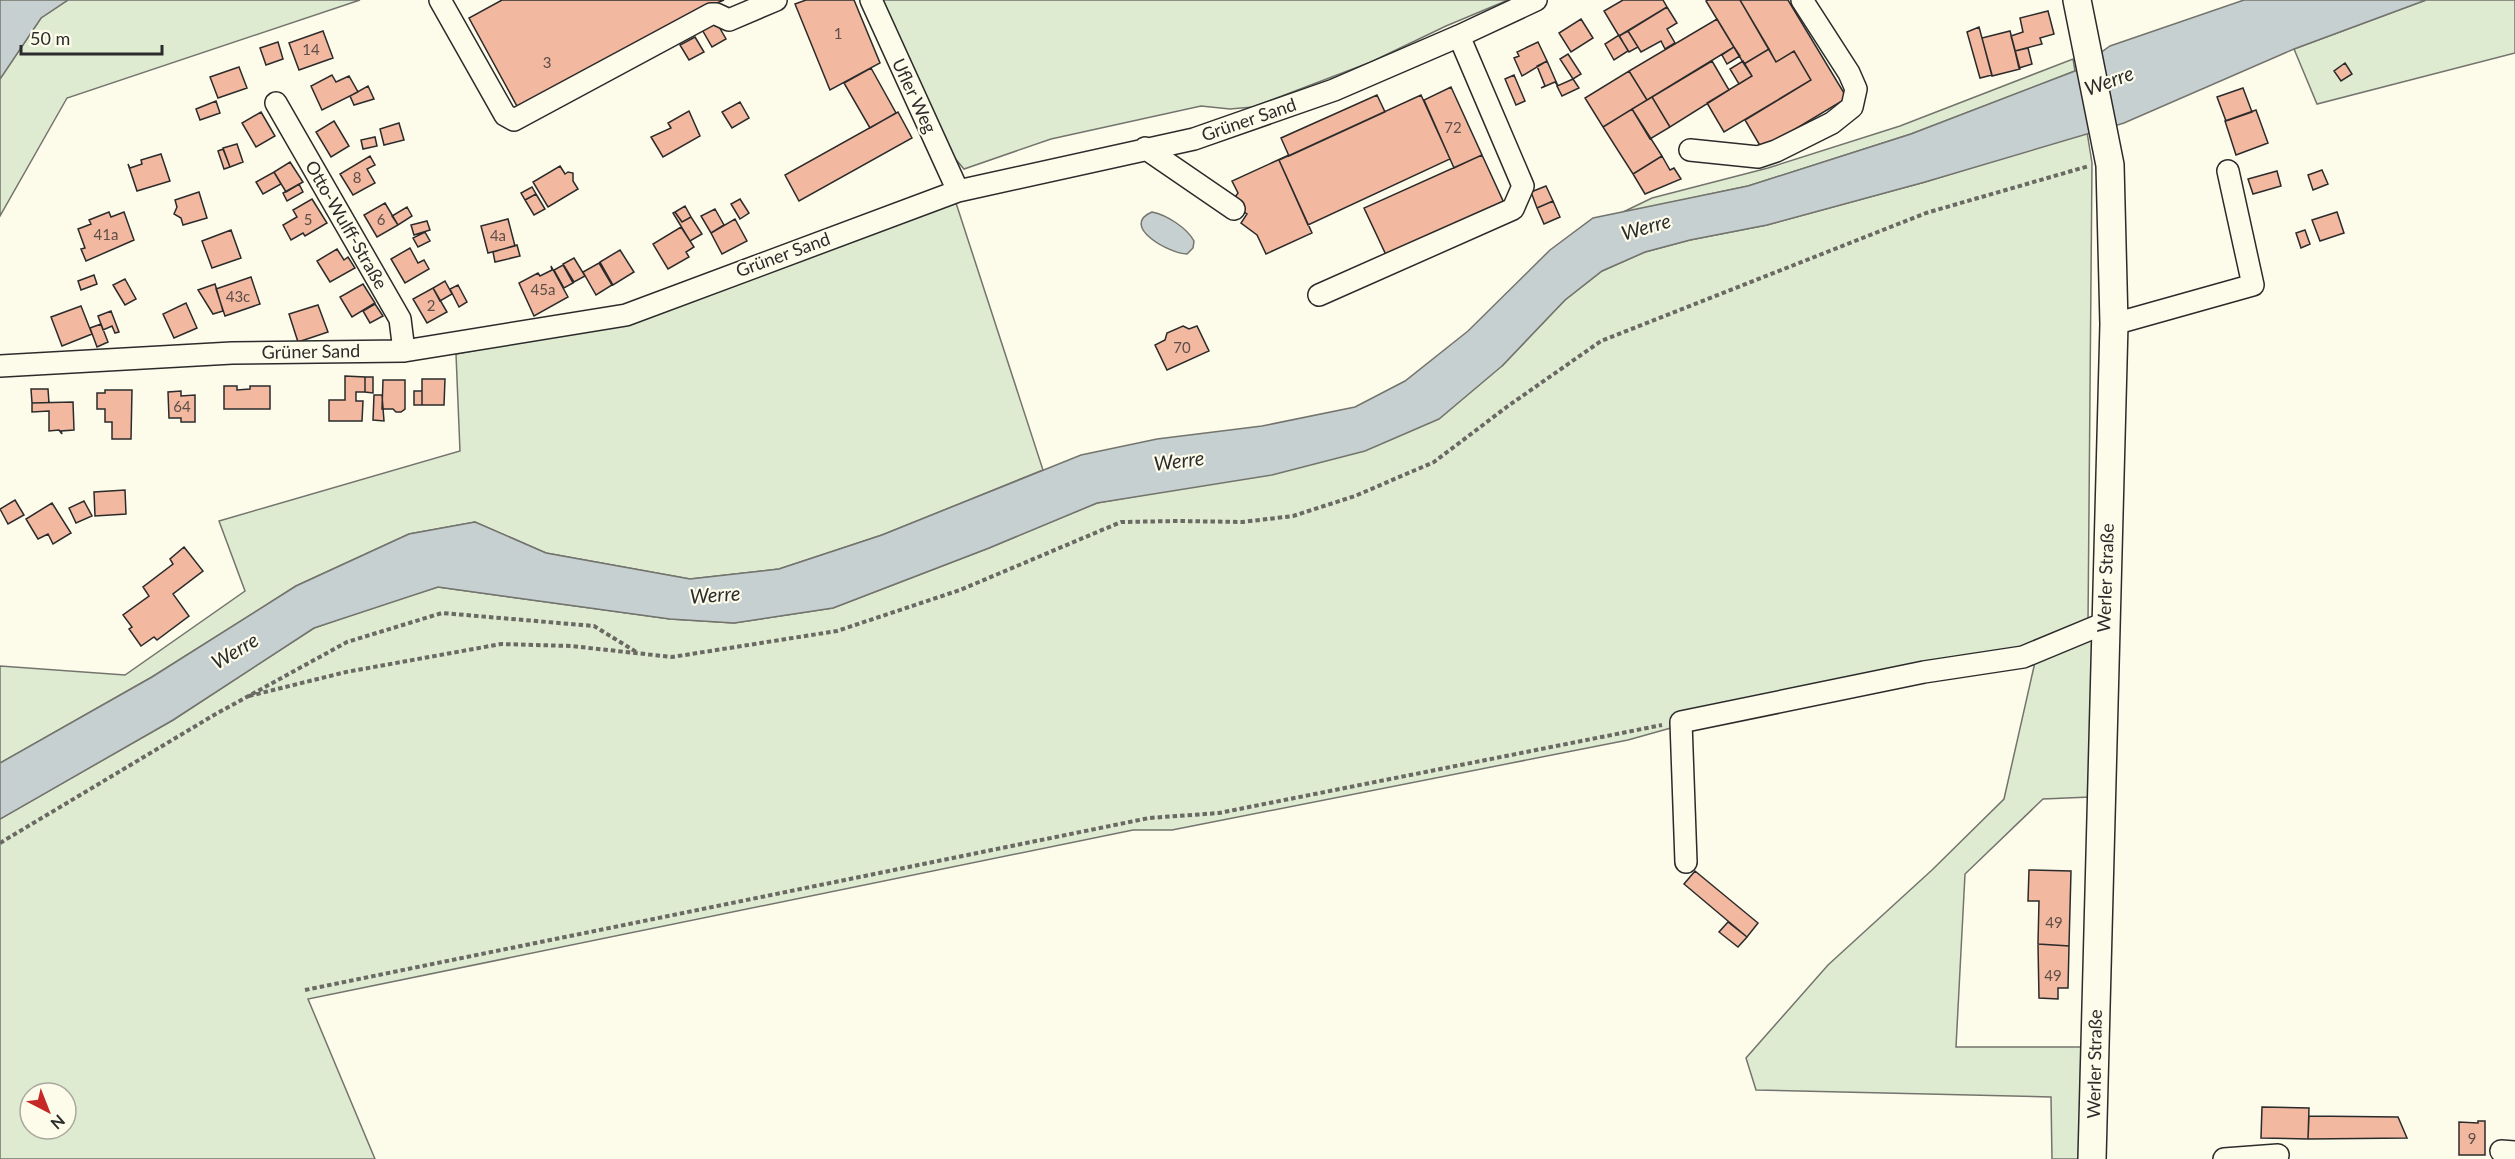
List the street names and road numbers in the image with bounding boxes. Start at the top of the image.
street label: Ufler Weg [888,55,942,137]
street label: Grüner Sand [1198,93,1299,146]
street label: Otto-Wulff-Straße [301,156,393,293]
street label: Grüner Sand [733,227,833,281]
street label: Grüner Sand [261,339,360,363]
street label: Werler Straße [2092,523,2118,633]
street label: Werler Straße [2082,1009,2106,1119]

